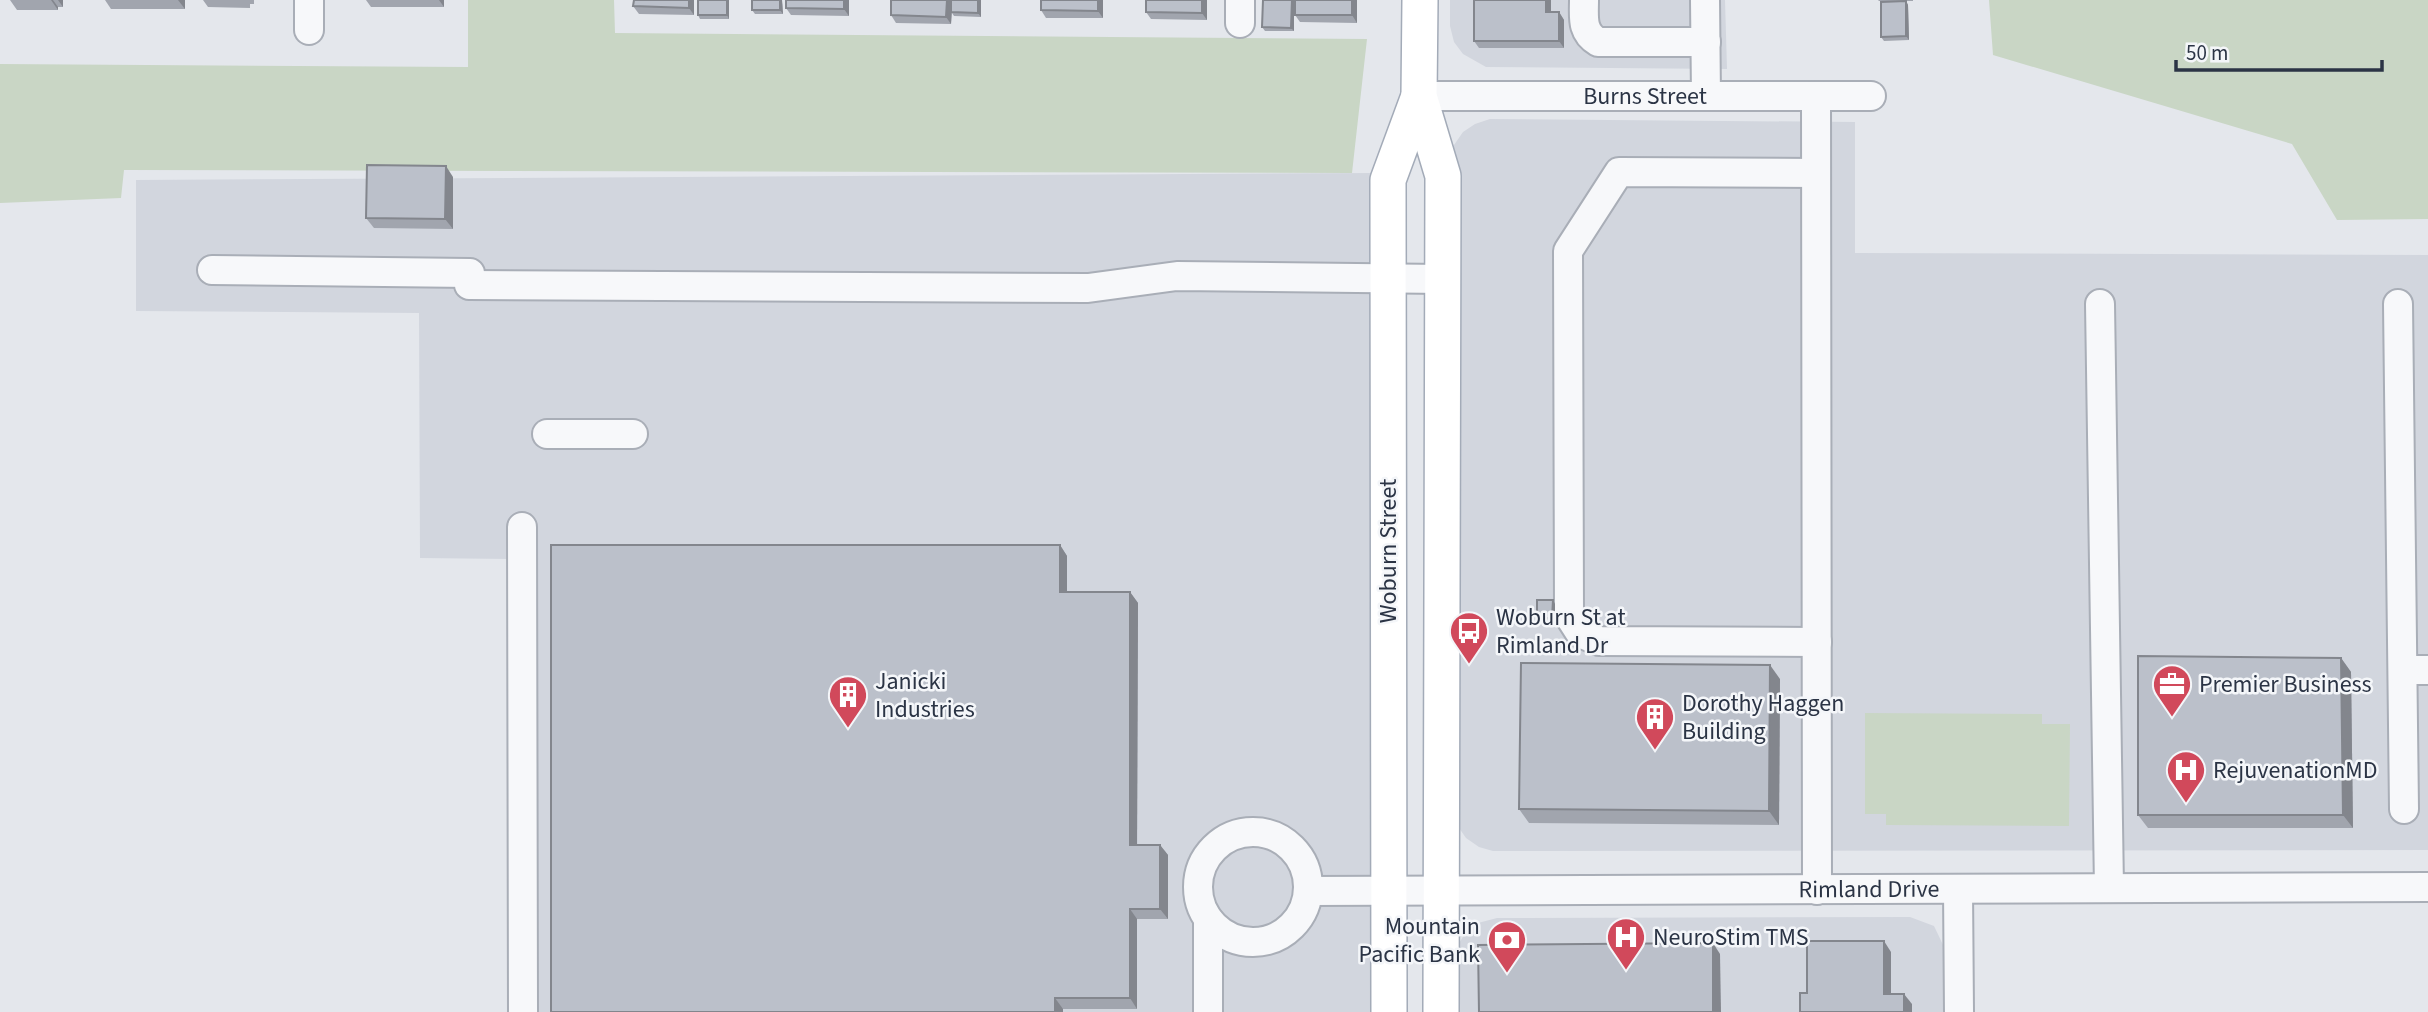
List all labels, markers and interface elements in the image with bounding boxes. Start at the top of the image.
scale bar [2176,28,2382,72]
text: 50 m [2186,38,2228,68]
street label: Burns Street [1583,79,1707,114]
street label: Woburn Street [1371,479,1406,623]
place label: Woburn St at Rimland Dr [1496,600,1626,663]
bus stop icon: Woburn St at Rimland Dr [1448,610,1490,665]
office icon: Premier Business [2151,663,2193,718]
place label: Janicki Industries [875,664,975,727]
place label: Premier Business [2199,667,2372,702]
building icon: Janicki Industries [827,674,869,729]
place label: Dorothy Haggen Building [1682,686,1844,749]
building icon: Dorothy Haggen Building [1634,696,1676,751]
hospital icon: RejuvenationMD [2165,749,2207,804]
place label: RejuvenationMD [2213,753,2378,788]
street label: Rimland Drive [1798,872,1940,907]
place label: Mountain Pacific Bank [1359,909,1480,972]
hospital icon: NeuroStim TMS [1605,916,1647,971]
bank icon: Mountain Pacific Bank [1486,919,1528,974]
place label: NeuroStim TMS [1653,920,1809,955]

